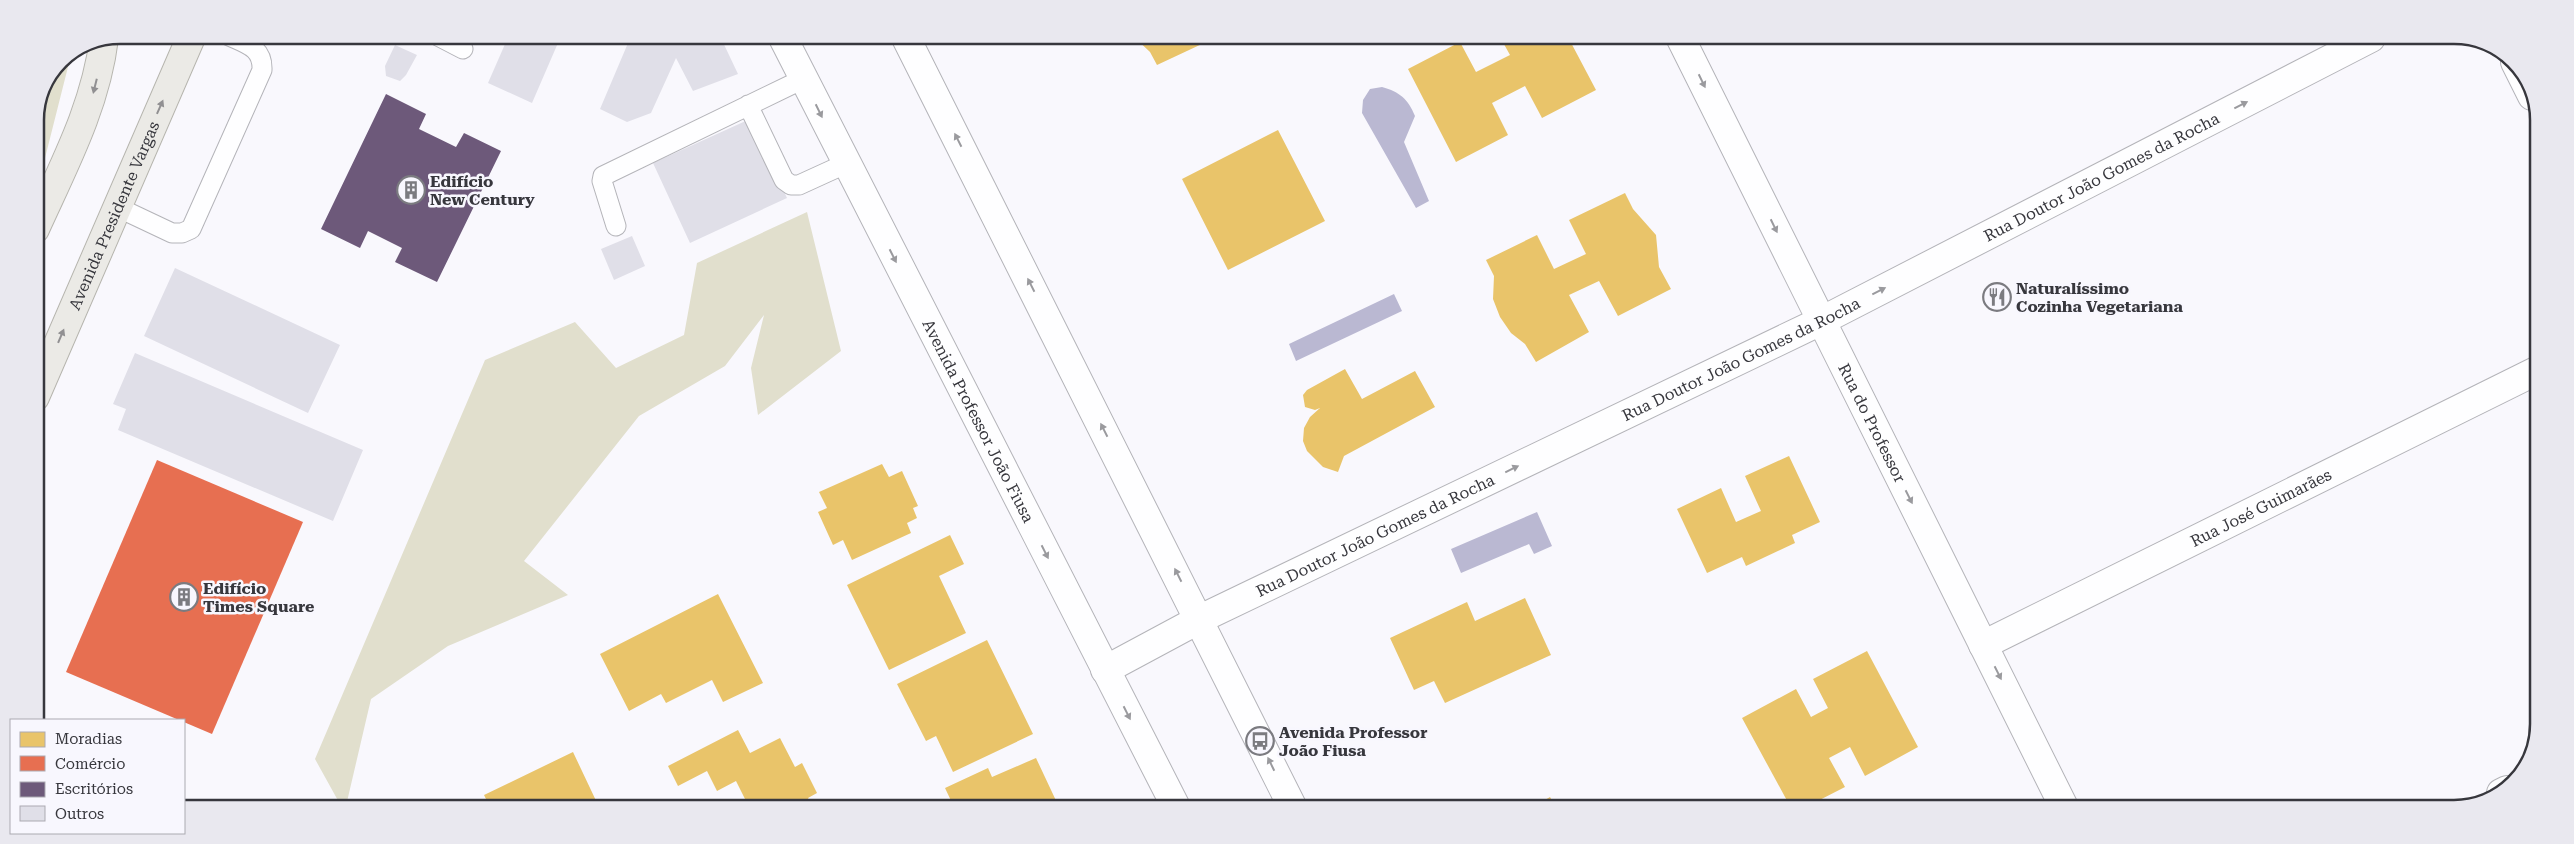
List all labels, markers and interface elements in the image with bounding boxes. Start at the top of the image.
one-way arrow [1698,73,1706,88]
one-way arrow [91,78,99,93]
one-way arrow [157,100,165,114]
one-way arrow [2234,101,2248,109]
one-way arrow [815,104,823,118]
street label: Rua Doutor João Gomes da Rocha [1980,108,2223,245]
street label: Avenida Presidente Vargas [65,118,163,313]
one-way arrow [954,133,962,147]
place label: Edifício New Century [430,172,535,209]
building icon: Edifício New Century [396,175,426,205]
one-way arrow [1770,219,1778,233]
one-way arrow [889,248,897,263]
one-way arrow [1027,278,1035,292]
place label: Naturalíssimo Cozinha Vegetariana [2016,279,2183,316]
restaurant icon: Naturalíssimo Cozinha Vegetariana [1982,282,2012,312]
one-way arrow [1871,287,1886,295]
street label: Rua Doutor João Gomes da Rocha [1619,293,1863,425]
street label: Avenida Professor João Fiusa [919,316,1039,526]
one-way arrow [58,329,66,343]
street label: Rua do Professor [1835,360,1910,486]
one-way arrow [1100,423,1108,437]
street label: Rua José Guimarães [2187,464,2335,550]
one-way arrow [1505,465,1519,473]
street label: Rua Doutor João Gomes da Rocha [1253,470,1498,600]
one-way arrow [1905,490,1913,504]
one-way arrow [1041,545,1049,560]
one-way arrow [1174,568,1182,582]
place label: Edifício Times Square [203,579,315,616]
building icon: Edifício Times Square [169,582,199,612]
one-way arrow [1994,666,2002,681]
one-way arrow [1123,706,1131,720]
legend [10,719,185,834]
place label: Avenida Professor João Fiusa [1279,723,1427,760]
bus stop icon: Avenida Professor João Fiusa [1245,726,1275,756]
text: Moradias [55,730,122,748]
text: Comércio [55,755,125,773]
one-way arrow [1267,757,1275,771]
text: Escritórios [55,780,133,798]
text: Outros [55,805,104,823]

